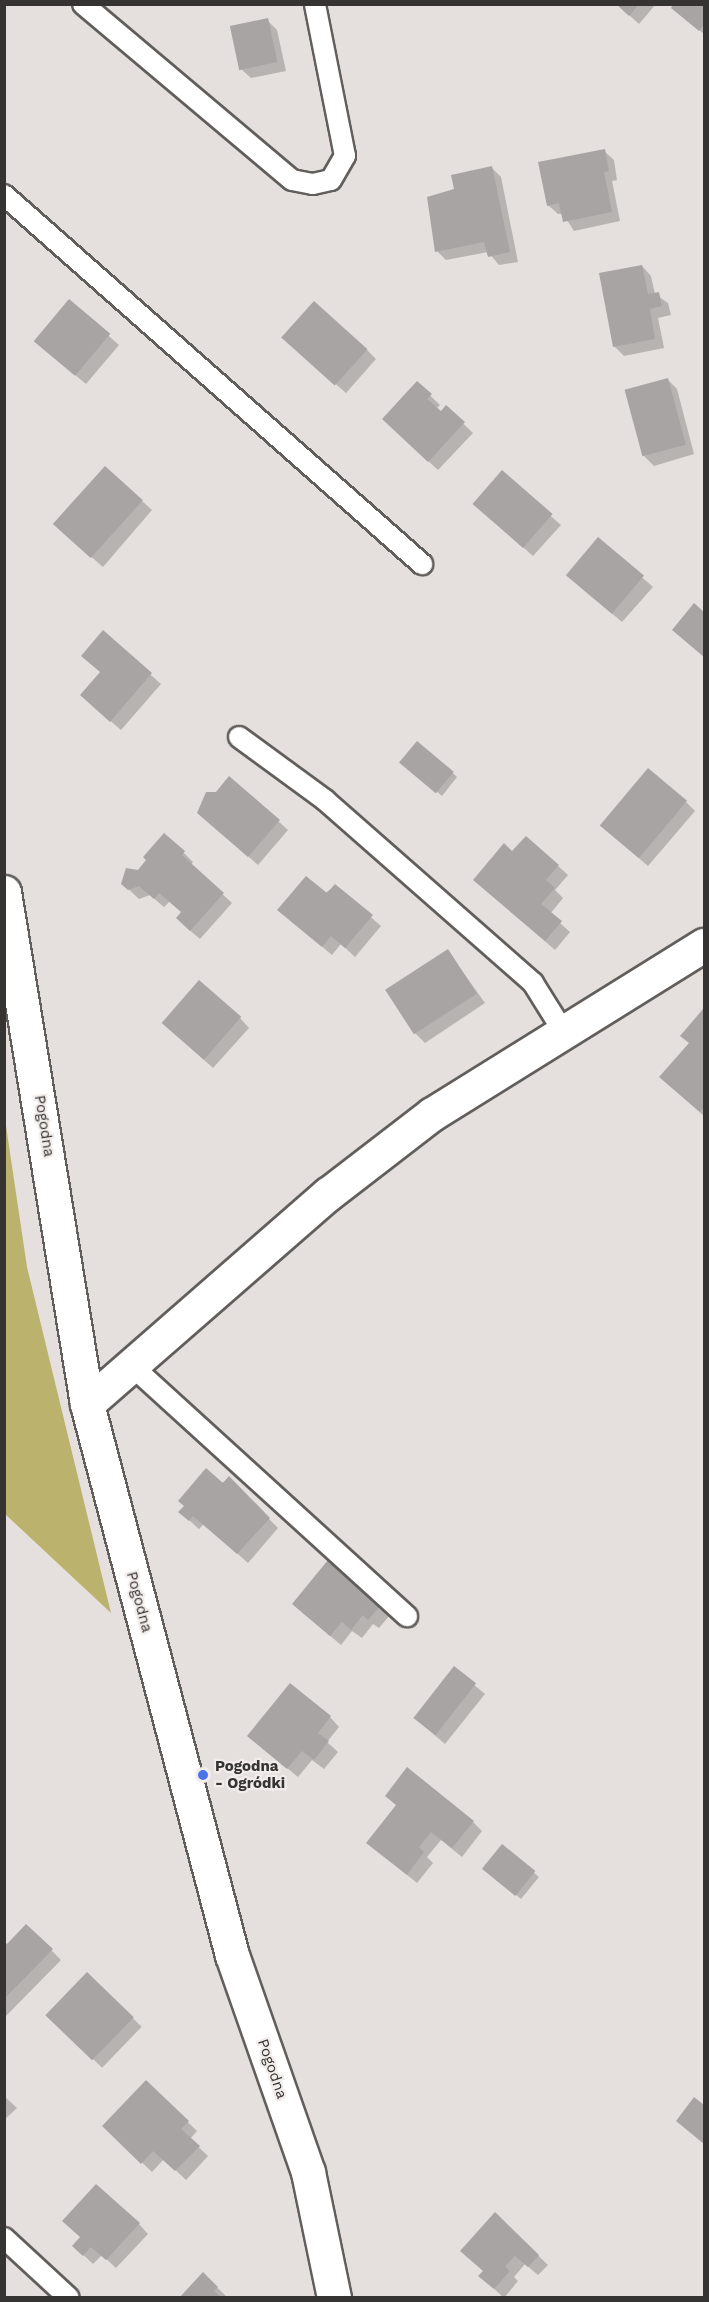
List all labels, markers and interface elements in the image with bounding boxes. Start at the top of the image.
street label: Pogodna [30,1094,58,1158]
street label: Pogodna [122,1570,156,1634]
place label: Pogodna - Ogródki [215,1757,285,1792]
marker: Pogodna - Ogródki [196,1768,210,1782]
street label: Pogodna [253,2037,291,2101]

